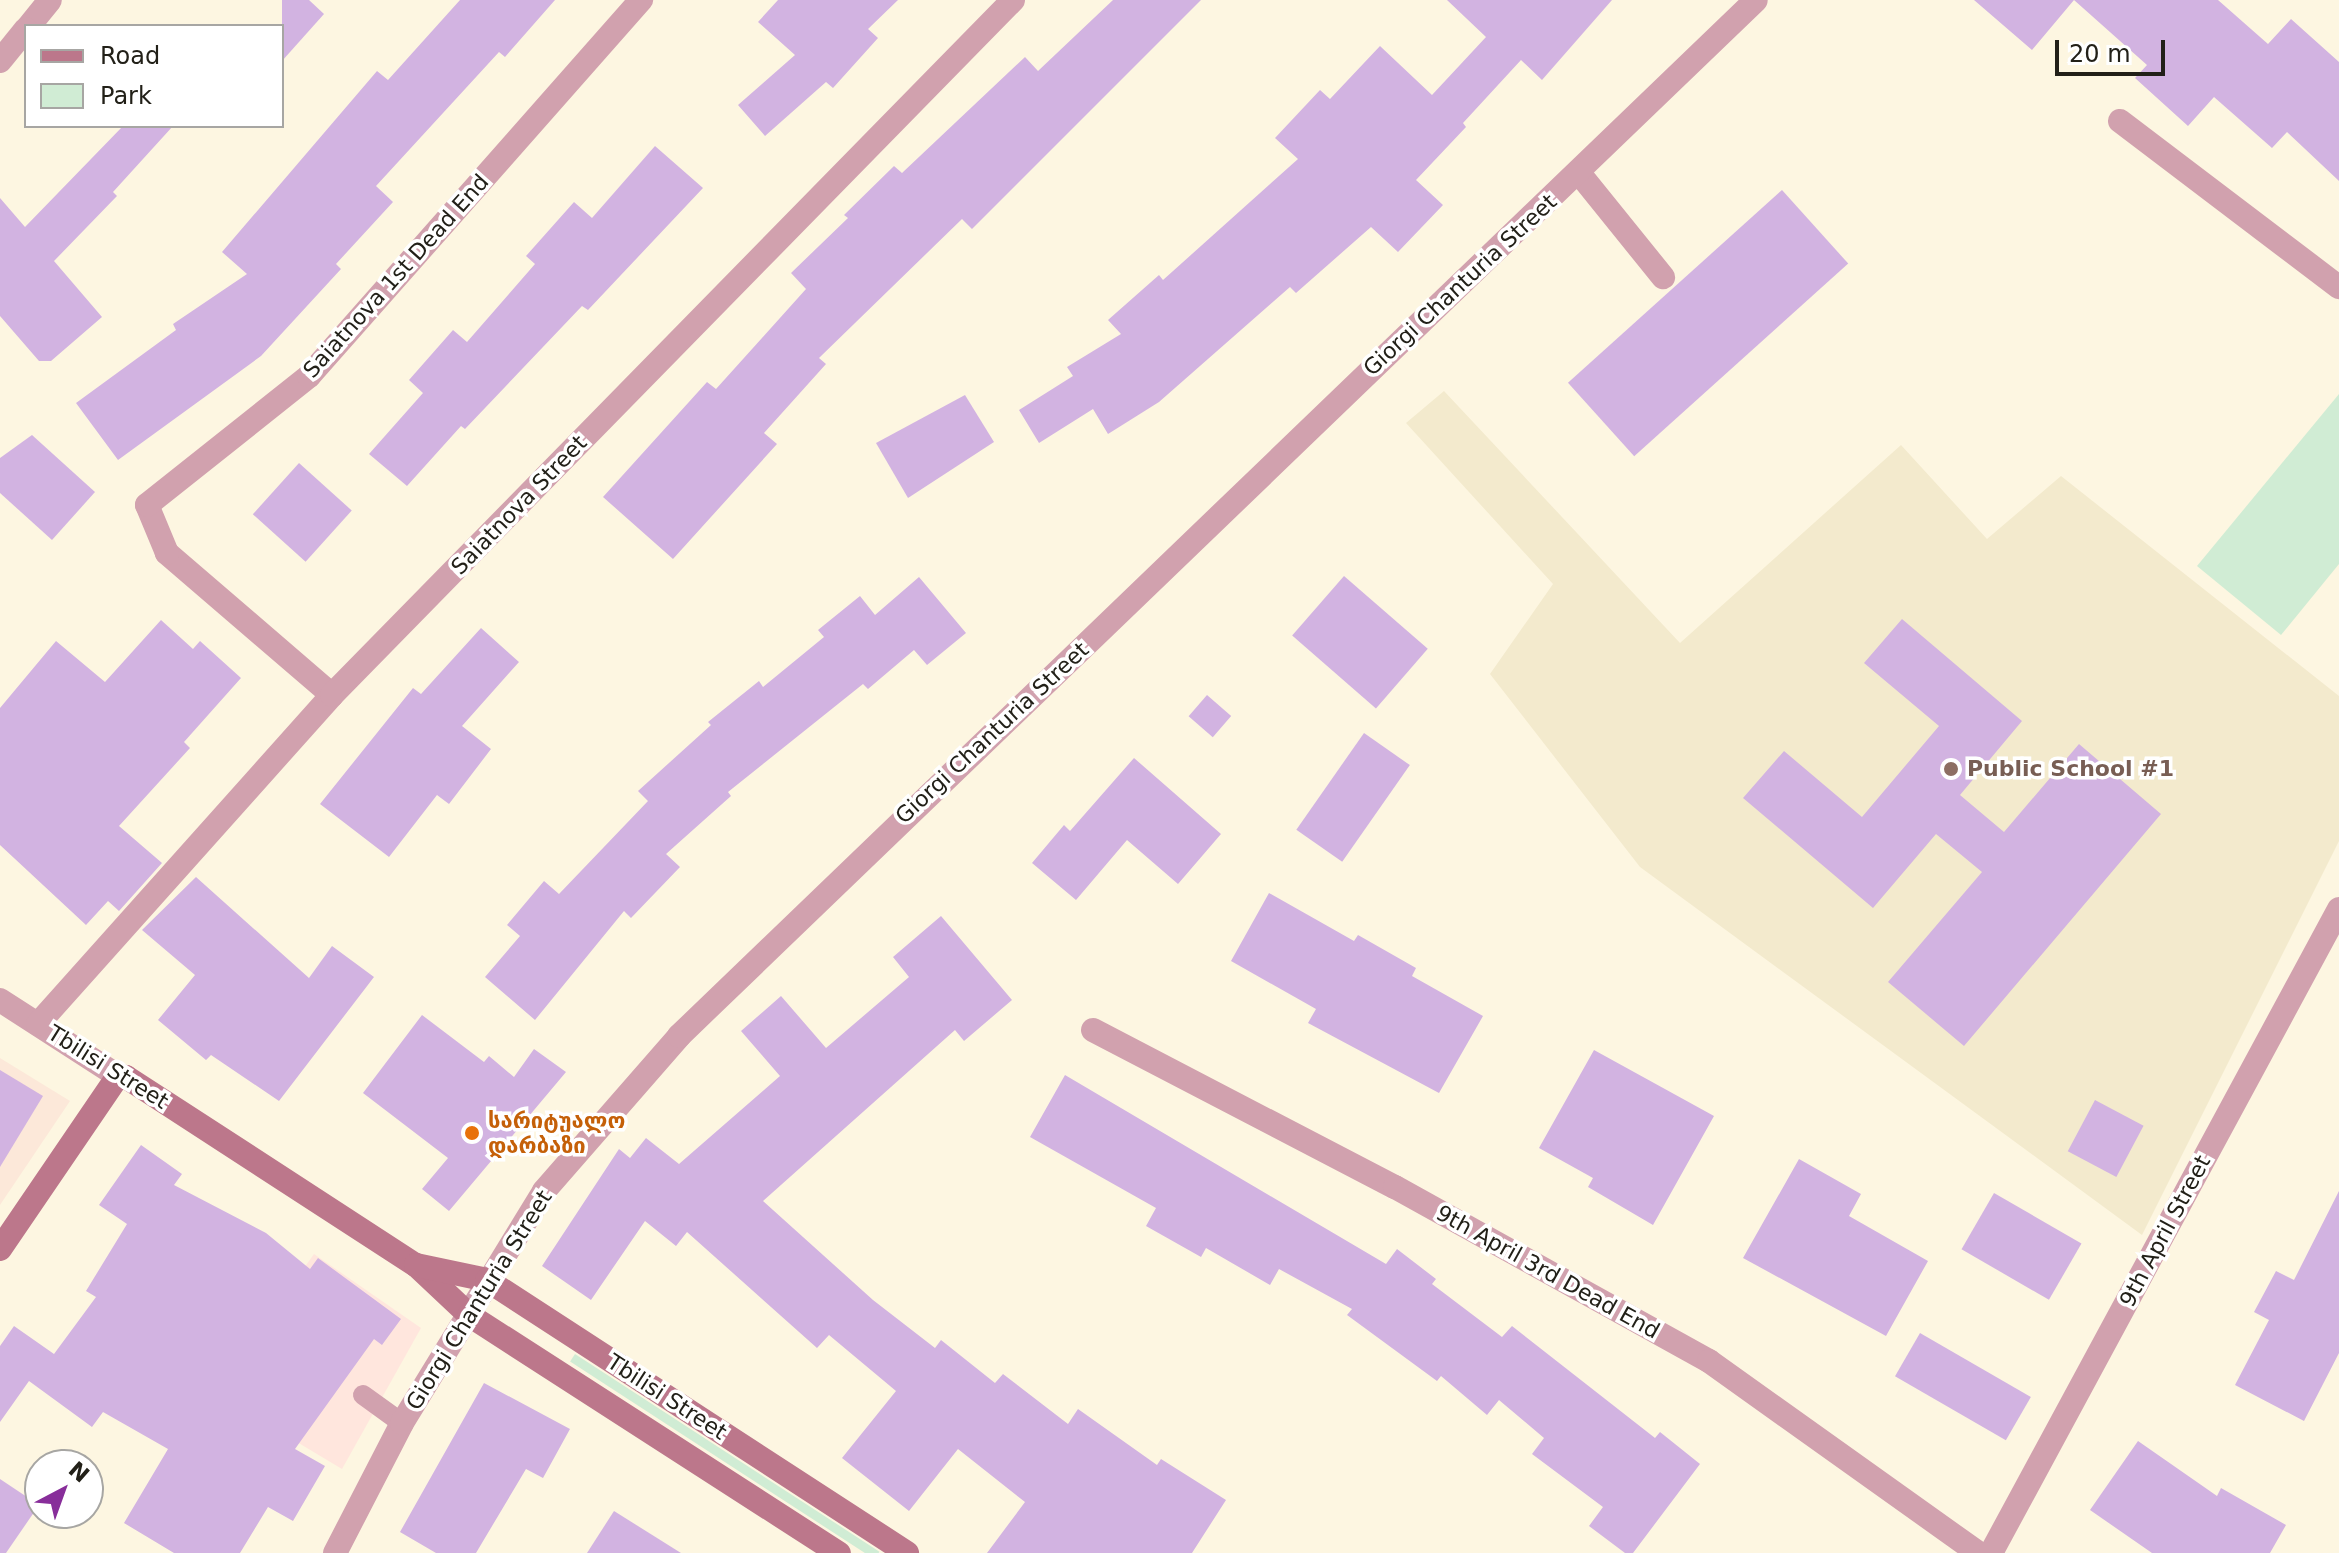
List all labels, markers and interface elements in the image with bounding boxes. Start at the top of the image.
legend [24,24,284,128]
scale bar [2059,24,2169,74]
text: 20 m [2069,40,2131,68]
text: Road [100,42,160,70]
text: Park [100,82,152,110]
street label: Saiatnova 1st Dead End [298,169,494,383]
street label: Giorgi Chanturia Street [1358,189,1562,381]
street label: Saiatnova Street [446,430,592,580]
street label: Giorgi Chanturia Street [890,637,1094,829]
place label: Public School #1 [1967,756,2174,782]
marker: Public School #1 [1942,760,1960,778]
street label: Tbilisi Street [43,1019,173,1115]
place label: სარიტუალო დარბაზი [488,1107,625,1158]
marker: სარიტუალო დარბაზი [463,1124,481,1142]
street label: 9th April Street [2114,1151,2216,1311]
street label: Giorgi Chanturia Street [400,1185,558,1415]
street label: 9th April 3rd Dead End [1432,1200,1664,1344]
street label: Tbilisi Street [602,1349,732,1445]
north arrow [24,1449,104,1529]
text: N [64,1457,94,1487]

